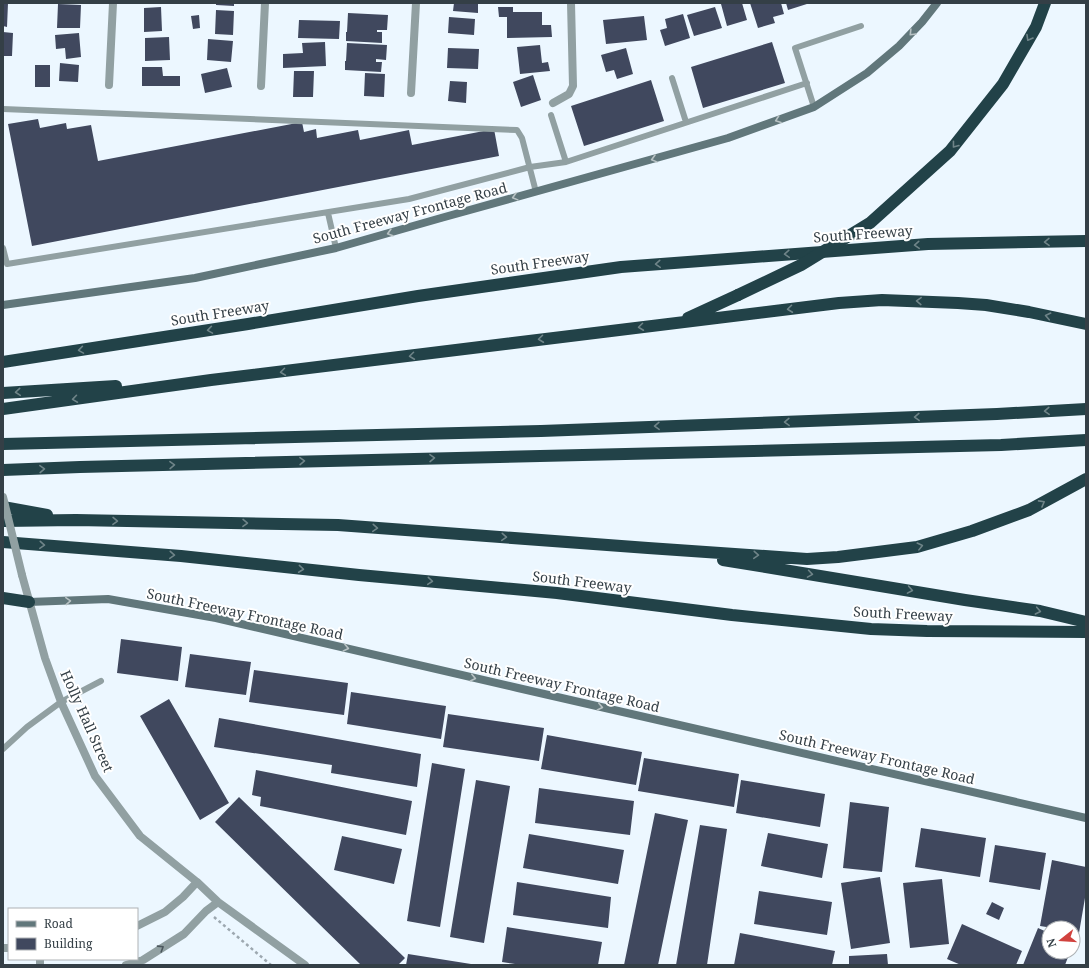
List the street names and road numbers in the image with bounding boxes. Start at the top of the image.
street label: South Freeway Frontage Road [311,177,509,248]
street label: South Freeway [813,221,913,246]
street label: South Freeway [489,246,591,279]
street label: South Freeway [169,295,271,330]
street label: South Freeway [532,566,633,597]
street label: South Freeway Frontage Road [145,583,345,644]
street label: South Freeway [853,601,953,626]
street label: South Freeway Frontage Road [462,653,662,716]
street label: Holly Hall Street [56,667,118,775]
street label: South Freeway Frontage Road [777,725,977,788]

